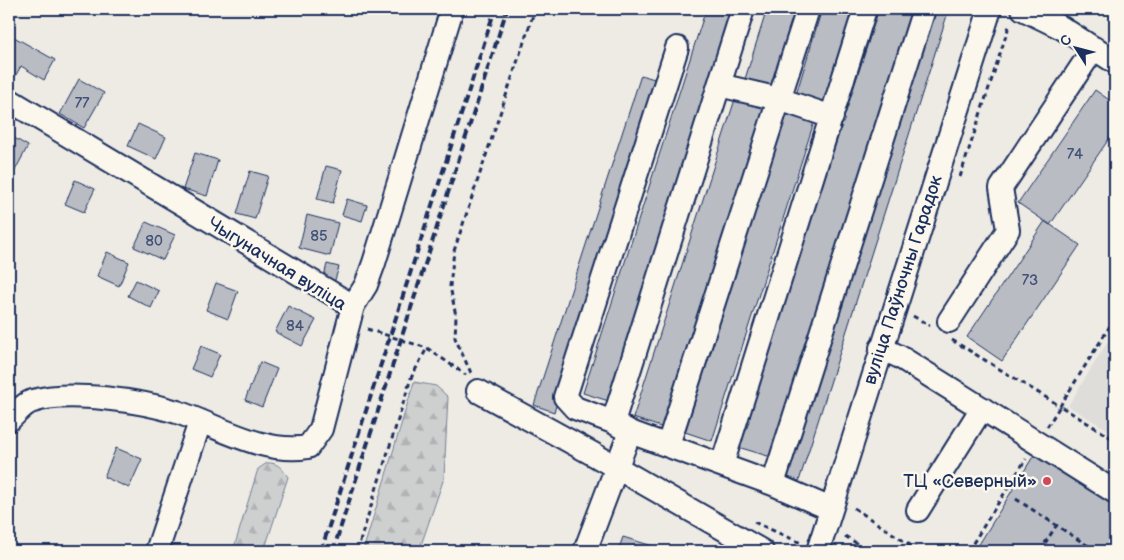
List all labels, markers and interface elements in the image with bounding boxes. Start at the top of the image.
north arrow [1052,22,1102,72]
text: С [1056,32,1076,50]
house number: 77 [75,94,90,113]
house number: 74 [1067,145,1083,164]
street label: вуліца Паўночны Гарадок [859,172,947,387]
street label: Чыгуначная вуліца [204,213,351,315]
house number: 85 [310,227,328,246]
house number: 80 [145,232,163,251]
house number: 73 [1022,271,1038,290]
house number: 84 [286,317,304,336]
place label: ТЦ «Северный» [903,471,1037,492]
marker: ТЦ «Северный» [1041,475,1053,487]

